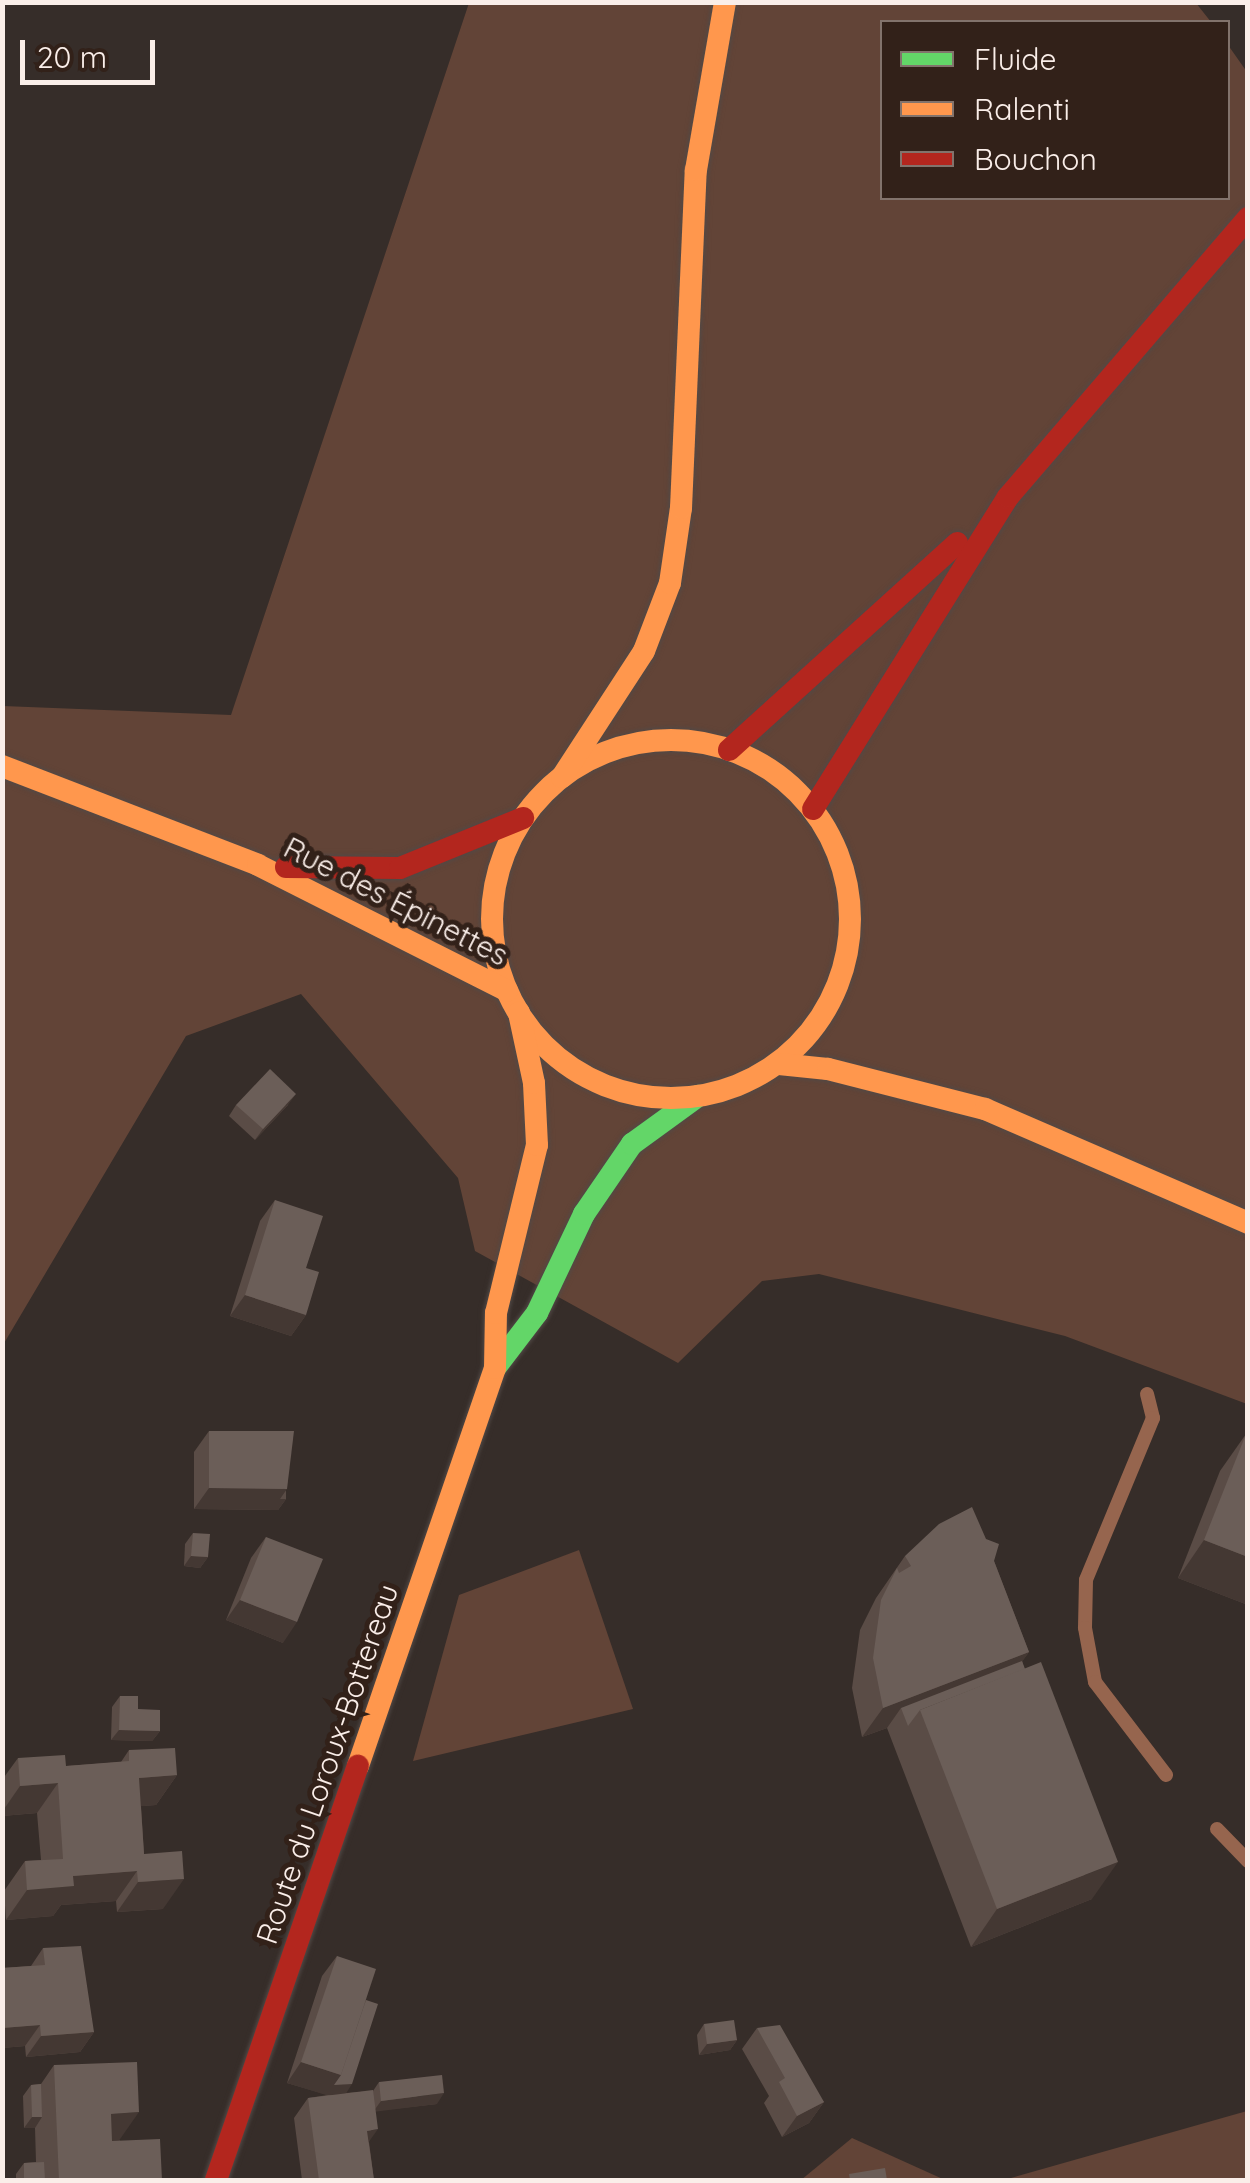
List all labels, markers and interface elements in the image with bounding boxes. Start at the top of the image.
scale bar [25,20,160,82]
legend [880,20,1230,200]
text: 20 m [37,38,107,76]
text: Fluide [974,40,1056,78]
text: Ralenti [974,90,1070,128]
text: Bouchon [974,140,1097,178]
street label: Rue des Épinettes [278,829,514,973]
street label: Route du Loroux-Bottereau [248,1579,406,1949]

